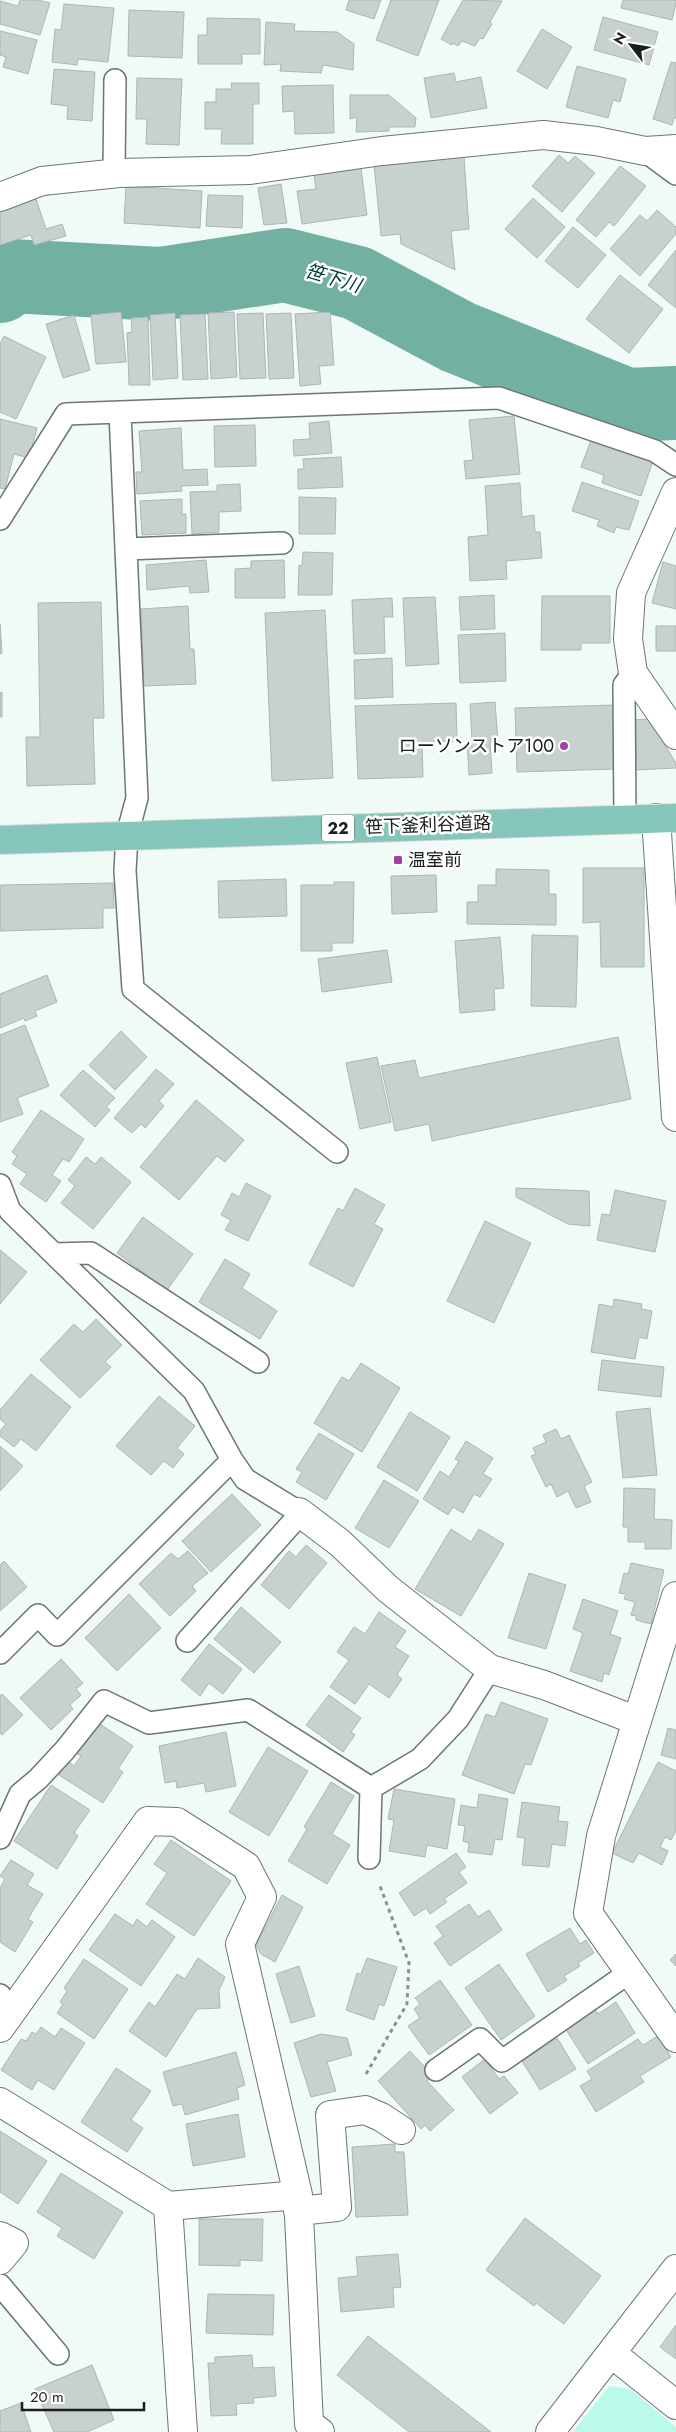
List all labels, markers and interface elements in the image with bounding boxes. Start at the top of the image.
north arrow [606,20,656,70]
text: N [608,28,631,48]
water label: 笹下川 [302,257,366,300]
place label: ローソンストア100 [399,733,554,759]
marker: ローソンストア100 [558,740,570,752]
street label: 笹下釜利谷道路 [365,810,491,840]
road number: 22 [322,814,354,841]
place label: 温室前 [408,847,462,873]
marker: 温室前 [392,854,404,866]
scale bar [22,2380,145,2412]
text: 20 m [30,2386,64,2408]

